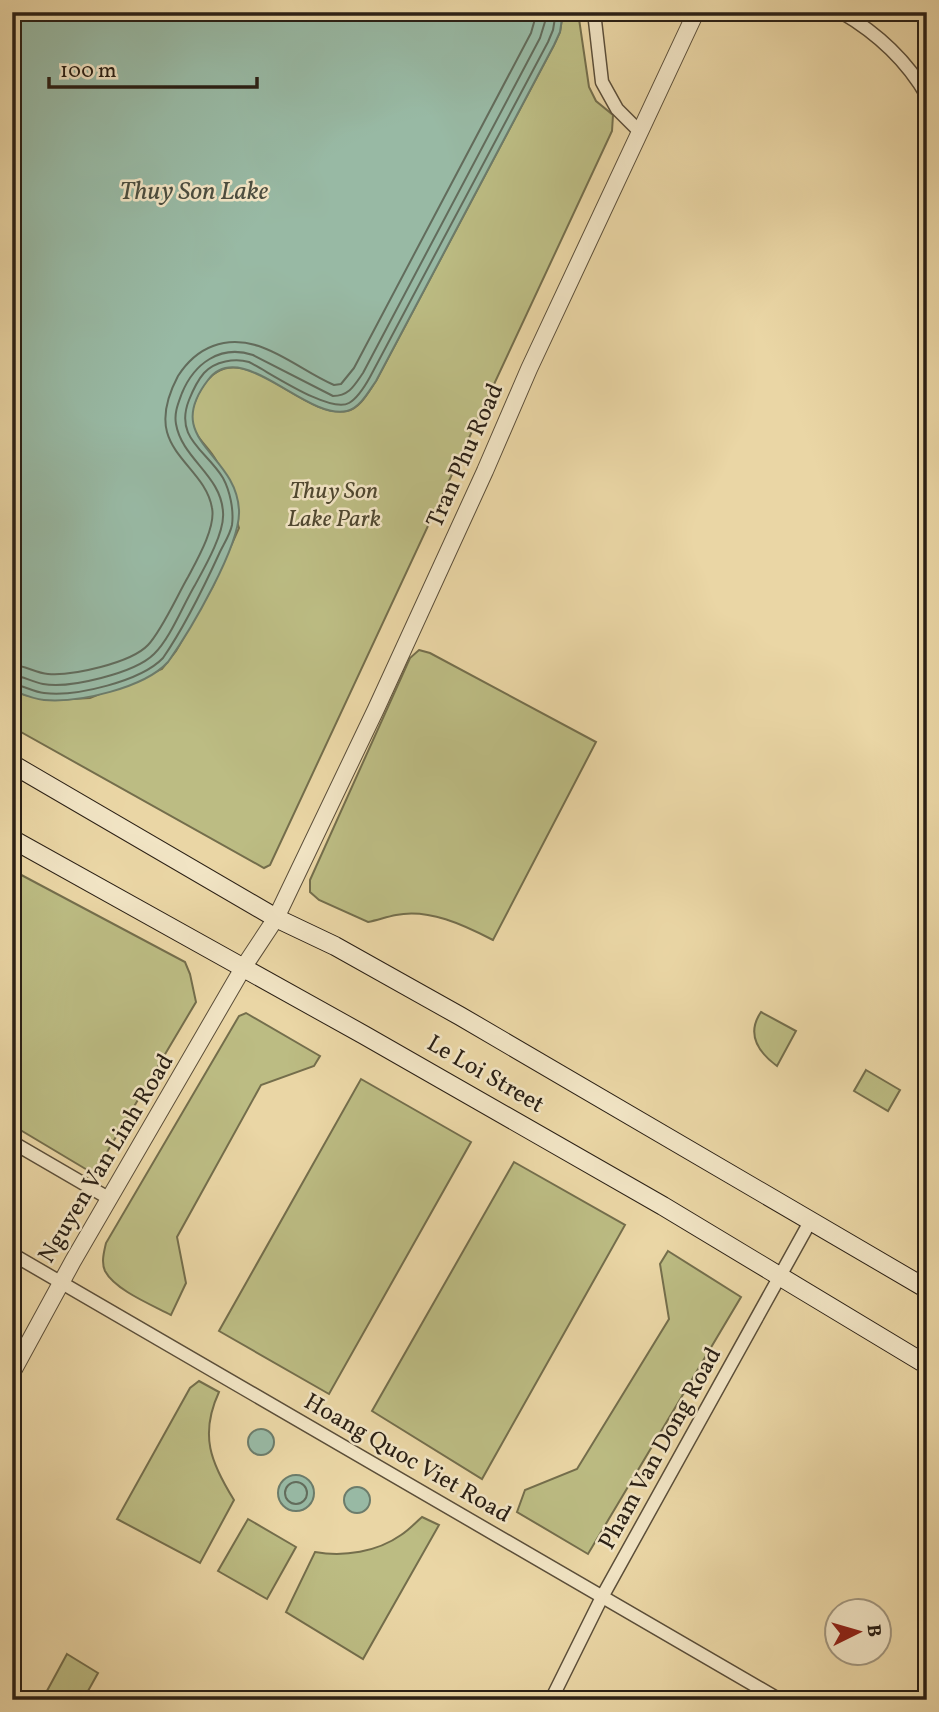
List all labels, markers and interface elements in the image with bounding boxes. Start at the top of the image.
scale bar [49,46,257,90]
text: 100 m [60,57,117,86]
water label: Thuy Son Lake [120,174,269,210]
street label: Tran Phu Road [419,378,513,534]
park label: Thuy Son Lake Park [287,475,381,537]
street label: Le Loi Street [420,1028,550,1122]
street label: Nguyen Van Linh Road [31,1048,183,1270]
street label: Pham Van Dong Road [591,1342,731,1556]
street label: Hoang Quoc Viet Road [297,1386,517,1532]
north arrow [824,1596,894,1666]
text: B [859,1623,886,1638]

